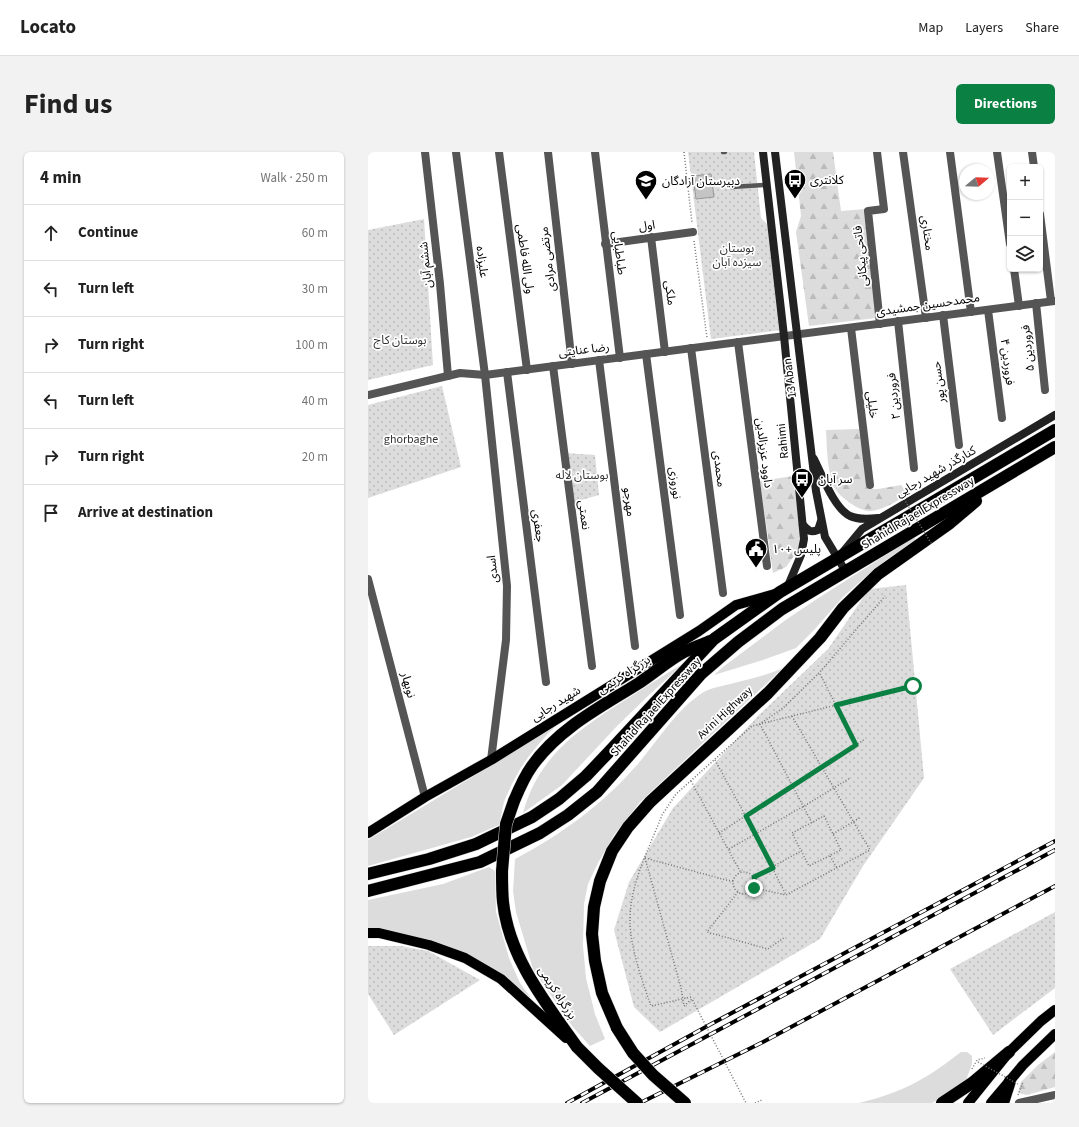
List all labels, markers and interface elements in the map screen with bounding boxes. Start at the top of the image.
text: Locato [20,14,76,41]
text: Map [918,18,943,38]
text: Layers [965,18,1003,38]
text: Share [1025,18,1059,38]
text: Find us [24,84,112,124]
button: Directions [956,84,1055,124]
north arrow [959,164,995,200]
map controls [1007,164,1043,272]
button: + [1007,164,1043,200]
text: 4 min [40,166,81,190]
bus stop icon: کلانتری [782,167,808,200]
school or university icon: دبیرستان آزادگان [633,168,659,201]
text: Walk · 250 m [260,169,328,187]
place label: کلانتری [810,172,845,189]
place label: دبیرستان آزادگان [662,173,740,190]
button: − [1007,200,1043,236]
street label: مختاری [916,214,938,252]
street label: اول [638,216,657,236]
icon: ahead [40,222,62,244]
text: Continue [78,222,138,243]
street label: ولی الله فاطمی [512,223,538,295]
text: 60 m [302,224,328,242]
street label: فاتحی پیکانی [849,225,873,287]
street label: مرتضی مرادی [536,226,560,292]
street label: طباطبایی [608,230,630,276]
button: layers [1007,236,1043,272]
park label: بوستان سیزده آبان [712,240,762,271]
street label: ششم آبان [415,241,437,289]
street label: علیزاده [472,245,492,279]
icon: left [40,278,62,300]
text: Turn left [78,278,134,299]
text: 30 m [302,280,328,298]
street label: ملکی [660,280,680,306]
street label: محمدحسین جمشیدی [875,289,981,321]
street label: فروردین ۵ [1017,324,1039,372]
park label: بوستان کاج [374,332,427,349]
icon: right [40,334,62,356]
text: Turn right [78,334,144,355]
text: 100 m [295,336,328,354]
street label: رضا عنایتی [557,338,611,362]
street label: فروردین ۴ [996,338,1018,386]
street label: 13 Aban [779,357,801,399]
street label: حسن پور [928,360,950,405]
street label: فروردین ۲ [883,372,905,420]
icon: left [40,390,62,412]
text: Turn left [78,390,134,411]
street label: خلیلی [862,390,882,420]
text: 40 m [302,392,328,410]
street label: داوود عزیزالدین [751,417,777,489]
street label: Rahimi [773,423,793,459]
park label: ghorbaghe [384,431,438,448]
street label: کنارگذر شهید رجایی [893,442,980,502]
icon: right [40,446,62,468]
text: Turn right [78,446,144,467]
text: 20 m [302,448,328,466]
street label: محمدی [708,450,730,488]
street label: نوروزی [665,466,685,500]
bus stop icon: سر آبان [789,466,815,499]
park label: بوستان لاله [556,467,608,484]
place label: سر آبان [818,471,852,488]
street label: Shahid Rajaei Expressway [858,472,978,553]
street label: مهرجو [619,486,639,518]
street label: نعمتی [574,499,594,531]
icon: arrive [40,502,62,524]
text: Arrive at destination [78,502,213,523]
street label: جعفری [528,509,548,543]
public building icon: پلیس +۱۰ [743,536,769,569]
place label: پلیس +۱۰ [772,541,821,558]
street label: اسدی [483,554,503,584]
street label: بزرگراه کریمی [594,652,654,698]
street label: Shahid Rajaei Expressway [607,653,706,761]
street label: نوبهار [396,669,420,700]
route start [904,677,922,695]
street label: شهید رجایی [528,682,584,726]
street label: Avini Highway [693,683,757,743]
route end [745,879,763,897]
street label: بزرگراه کریمی [534,963,580,1023]

